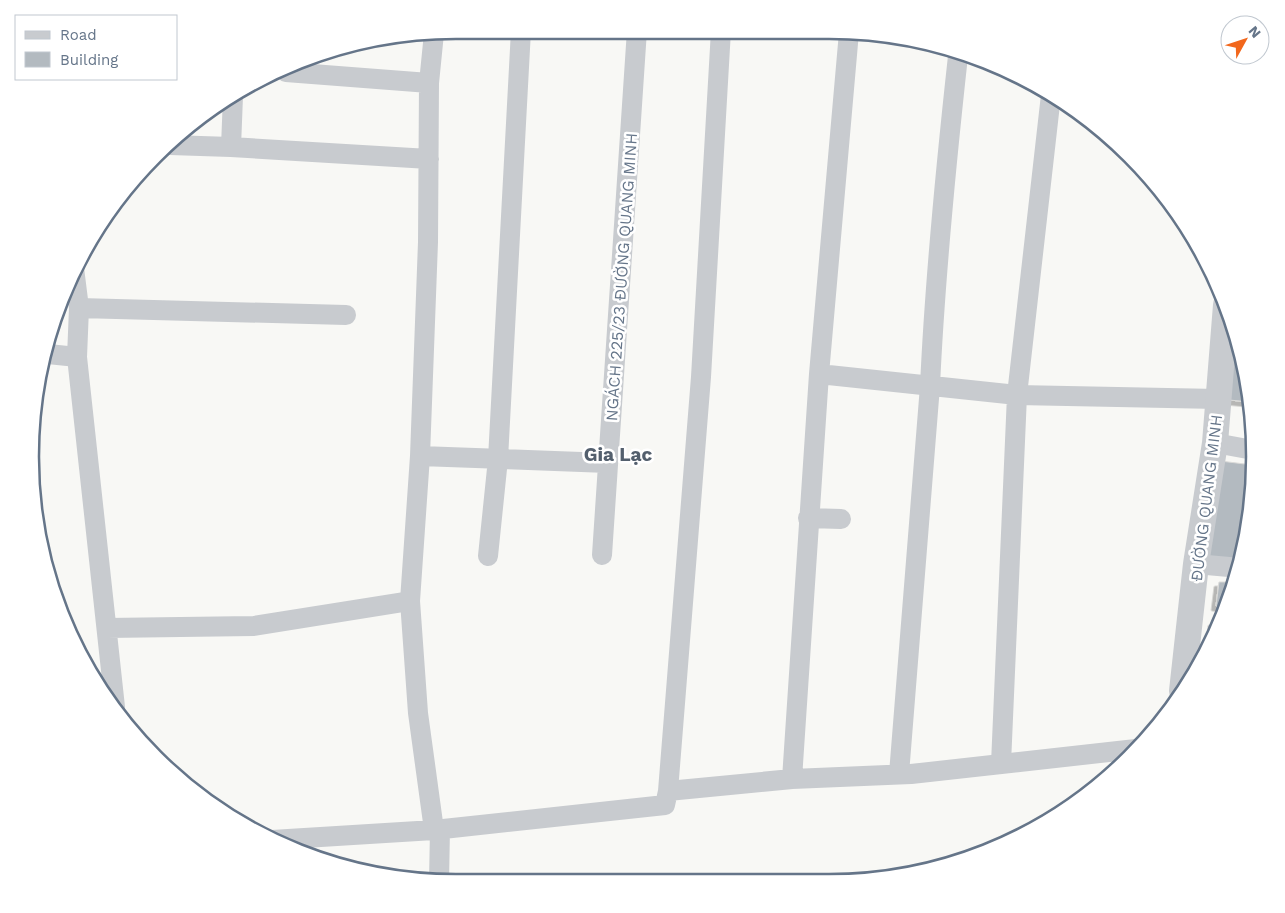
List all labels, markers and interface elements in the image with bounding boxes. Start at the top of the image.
legend [15,15,178,80]
north arrow [1220,15,1270,65]
text: N [1245,23,1264,41]
text: Road [60,26,97,44]
text: Building [60,51,118,69]
street label: NGÁCH 225/23 ĐƯỜNG QUANG MINH [602,132,641,422]
street label: ĐƯỜNG QUANG MINH [1187,414,1226,583]
district label: Gia Lạc [584,443,653,466]

